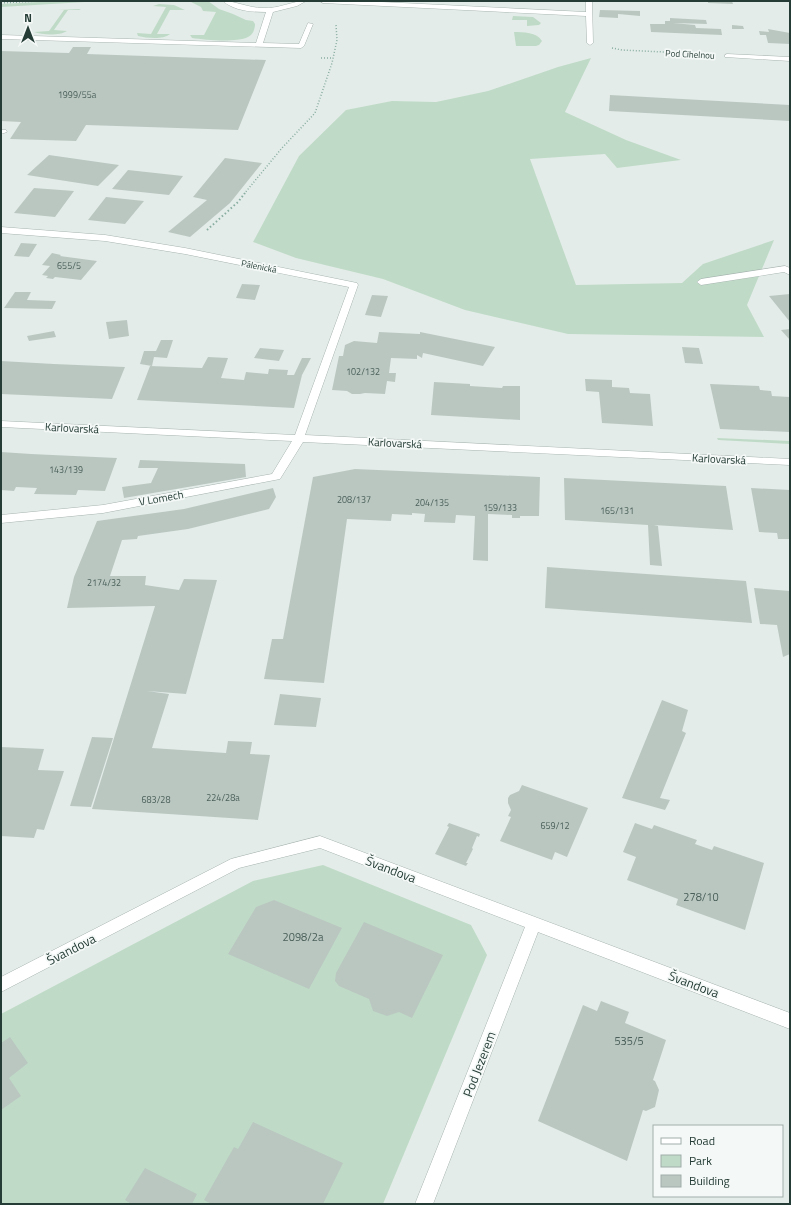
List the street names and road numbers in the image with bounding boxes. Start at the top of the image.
street label: Pod Cihelnou [665,46,715,62]
street label: Pálenická [240,256,278,276]
street label: Karlovarská [45,419,100,437]
street label: Karlovarská [368,434,423,452]
street label: Karlovarská [692,450,747,468]
street label: V Lomech [137,486,185,510]
street label: Švandova [363,850,420,888]
street label: Švandova [43,928,100,970]
street label: Švandova [666,965,723,1003]
street label: Pod Jezerem [457,1028,501,1100]

